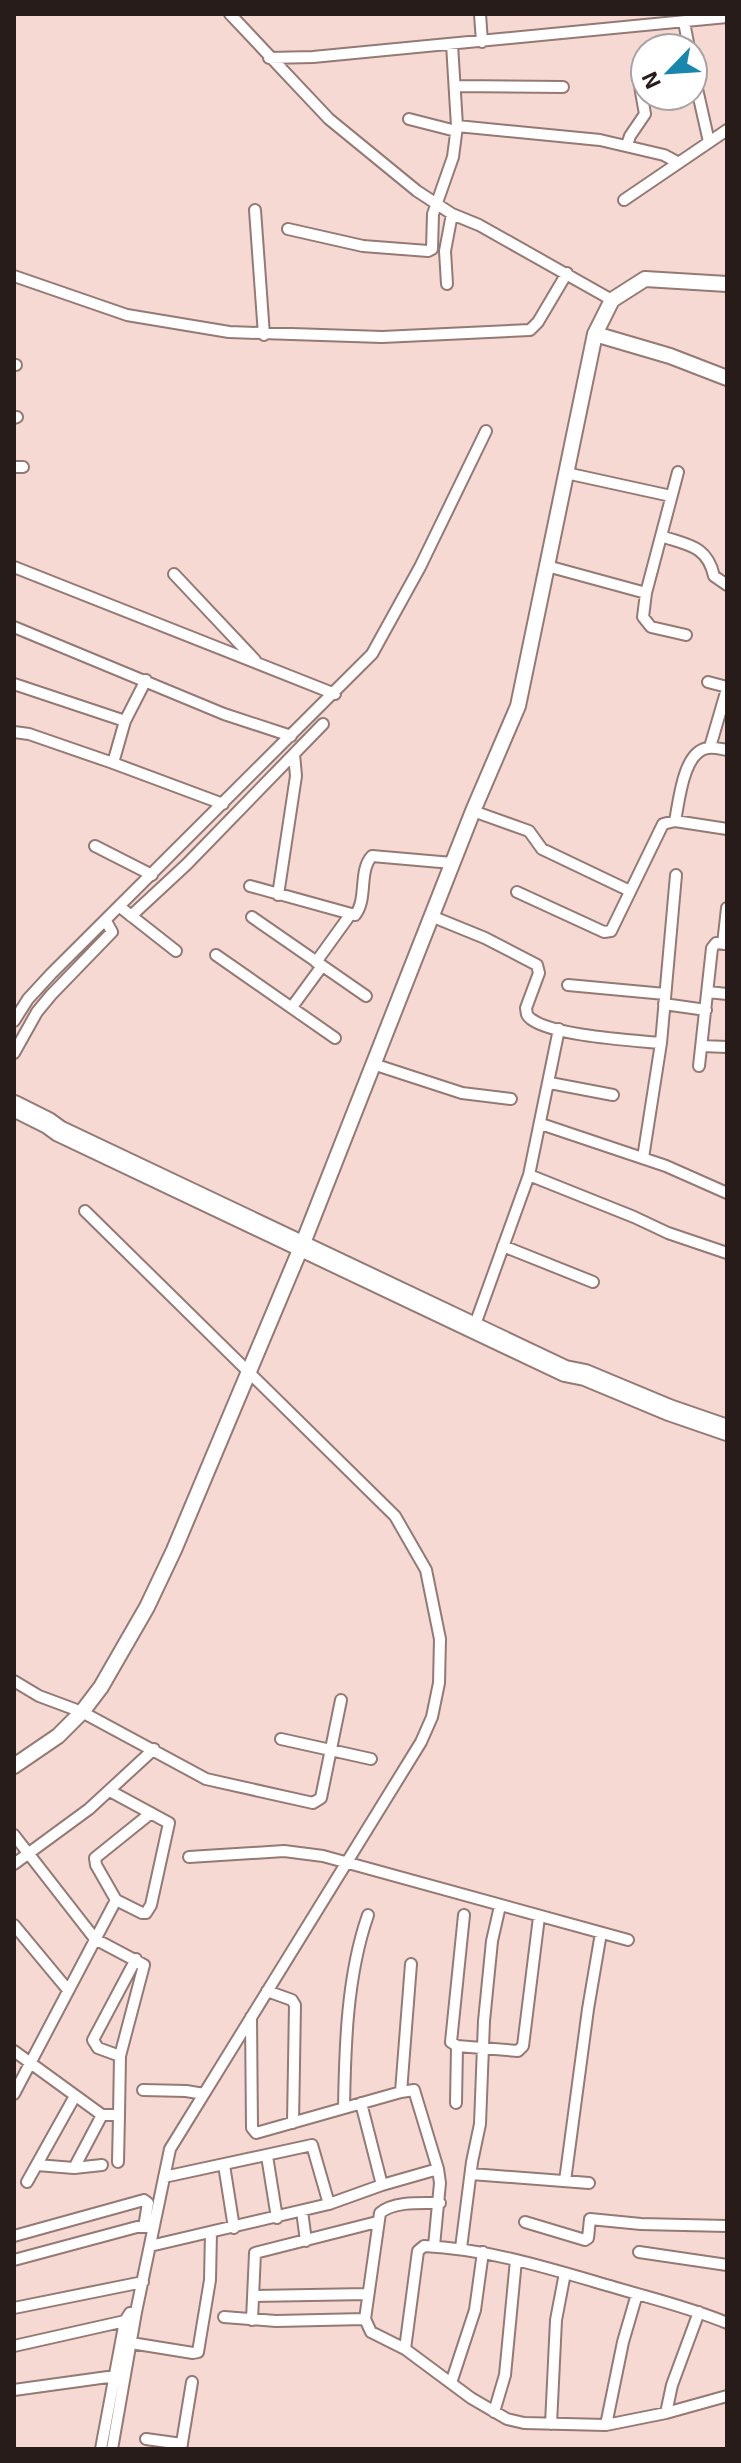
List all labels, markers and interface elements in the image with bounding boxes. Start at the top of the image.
north arrow [629,32,709,112]
text: N [635,68,665,94]

